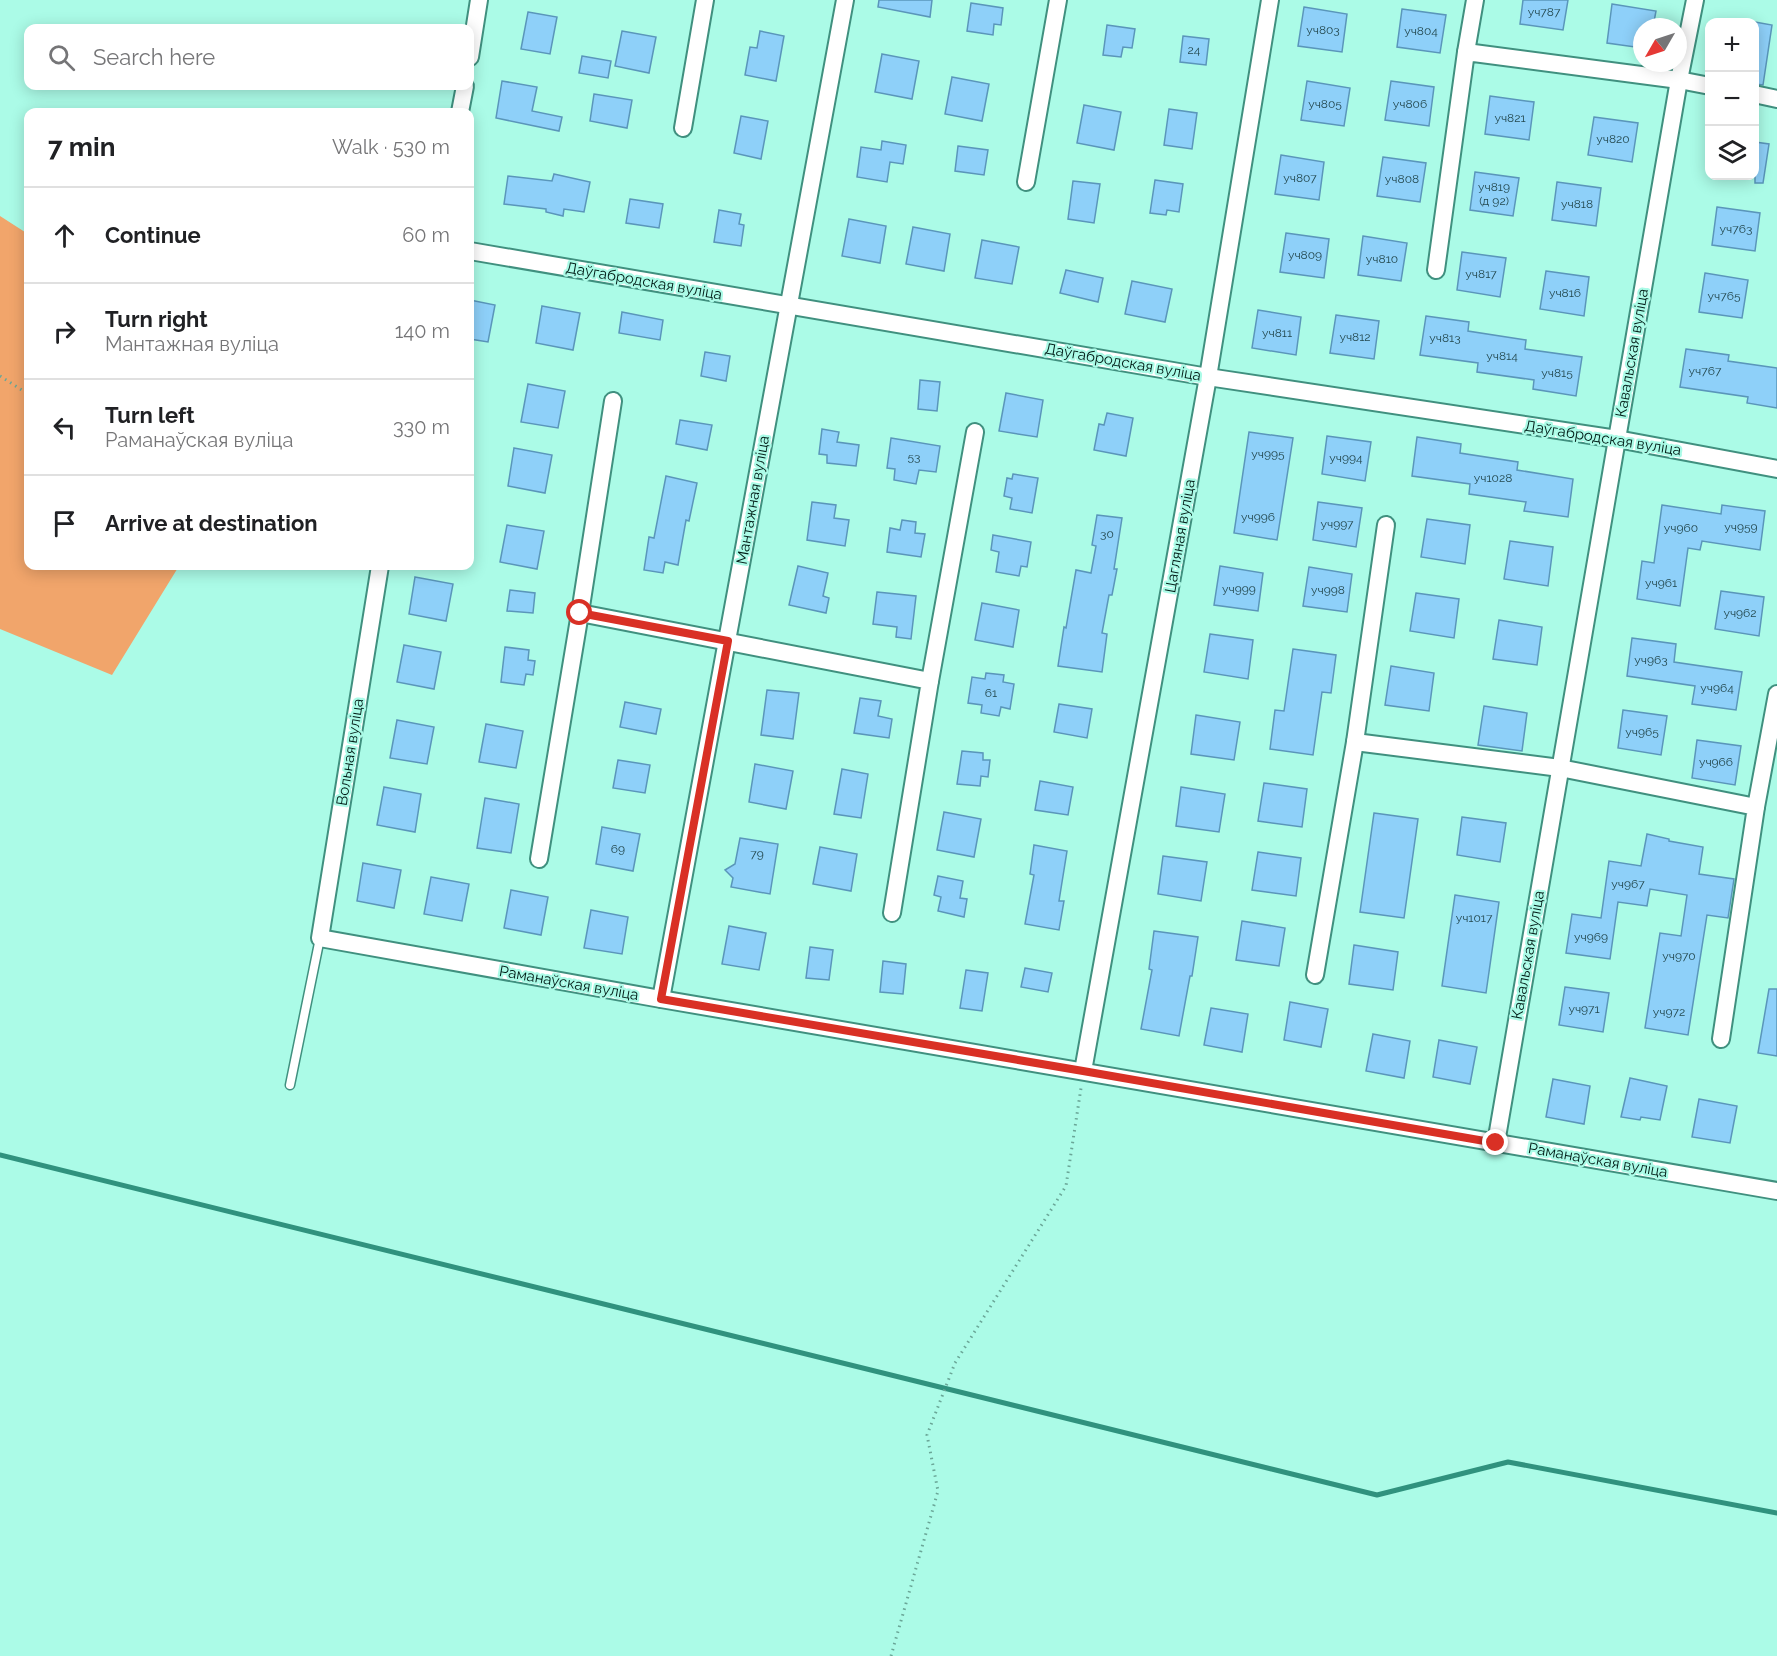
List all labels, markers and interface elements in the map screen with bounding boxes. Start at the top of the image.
house number: уч787 [1528,5,1561,19]
north arrow [1633,18,1687,72]
map controls [1705,18,1759,180]
button: + [1705,18,1759,72]
house number: уч803 [1306,23,1340,37]
search box [24,24,474,90]
house number: уч804 [1404,24,1438,38]
icon: search [45,41,78,74]
house number: 24 [1188,43,1201,57]
text: Search here [93,44,215,70]
button: − [1705,72,1759,126]
house number: уч805 [1308,97,1342,111]
house number: уч806 [1393,97,1427,111]
house number: уч821 [1494,111,1526,125]
button: layers [1705,126,1759,180]
text: 7 min [48,132,115,162]
house number: уч820 [1596,132,1630,146]
text: Walk · 530 m [332,135,450,159]
house number: уч807 [1283,171,1317,185]
house number: уч808 [1385,172,1419,186]
house number: уч819 (д 92) [1478,180,1510,208]
house number: уч818 [1561,197,1593,211]
icon: ahead [48,219,81,252]
text: Continue [105,222,201,248]
house number: уч763 [1720,222,1752,236]
text: 60 m [402,223,450,247]
house number: уч809 [1288,248,1322,262]
house number: уч810 [1366,252,1398,266]
street label: Даўгабродская вуліца [565,258,723,304]
house number: уч817 [1465,267,1497,281]
house number: уч816 [1549,286,1581,300]
street label: Кавальская вуліца [1612,287,1652,419]
house number: уч765 [1708,289,1741,303]
text: Turn right [105,306,208,332]
icon: right [48,315,81,348]
text: 140 m [395,319,450,343]
house number: уч811 [1262,326,1292,340]
house number: уч812 [1339,330,1371,344]
house number: уч813 [1429,331,1461,345]
text: Мантажная вуліца [105,332,279,356]
street label: Даўгабродская вуліца [1044,339,1202,385]
house number: уч814 [1486,349,1518,363]
house number: уч767 [1689,364,1722,378]
house number: уч815 [1541,366,1573,380]
text: Turn left [105,402,195,428]
icon: left [48,411,81,444]
text: 330 m [393,415,450,439]
street label: Даўгабродская вуліца [1523,417,1683,459]
text: Раманаўская вуліца [105,428,293,452]
street label: Мантажная вуліца [733,434,773,566]
house number: уч995 [1251,447,1285,461]
house number: 53 [908,450,920,464]
house number: уч994 [1329,451,1363,465]
house number: уч1028 [1474,471,1512,485]
street label: Цагляная вуліца [1161,478,1199,594]
icon: arrive [48,507,81,540]
text: Arrive at destination [105,510,318,536]
house number: уч996 [1241,510,1275,524]
house number: уч997 [1320,517,1354,531]
house number: уч959 [1724,520,1758,534]
house number: уч960 [1664,521,1698,535]
house number: 30 [1100,527,1114,541]
house number: уч961 [1645,576,1677,590]
house number: уч999 [1222,582,1256,596]
house number: уч998 [1311,583,1345,597]
route start [566,599,592,625]
house number: уч962 [1723,606,1757,620]
house number: уч963 [1634,653,1668,667]
house number: уч964 [1700,681,1734,695]
house number: 61 [985,686,997,700]
street label: Вольная вуліца [333,697,367,807]
house number: уч965 [1625,725,1659,739]
house number: уч966 [1699,755,1733,769]
house number: 69 [611,842,625,856]
house number: 79 [750,847,764,861]
house number: уч967 [1611,877,1645,891]
street label: Кавальская вуліца [1508,889,1548,1021]
house number: уч1017 [1456,911,1493,925]
house number: уч969 [1574,930,1608,944]
house number: уч970 [1662,949,1696,963]
street label: Раманаўская вуліца [498,962,640,1004]
house number: уч971 [1568,1002,1600,1016]
house number: уч972 [1653,1005,1685,1019]
route end [1482,1129,1508,1155]
street label: Раманаўская вуліца [1527,1139,1669,1181]

